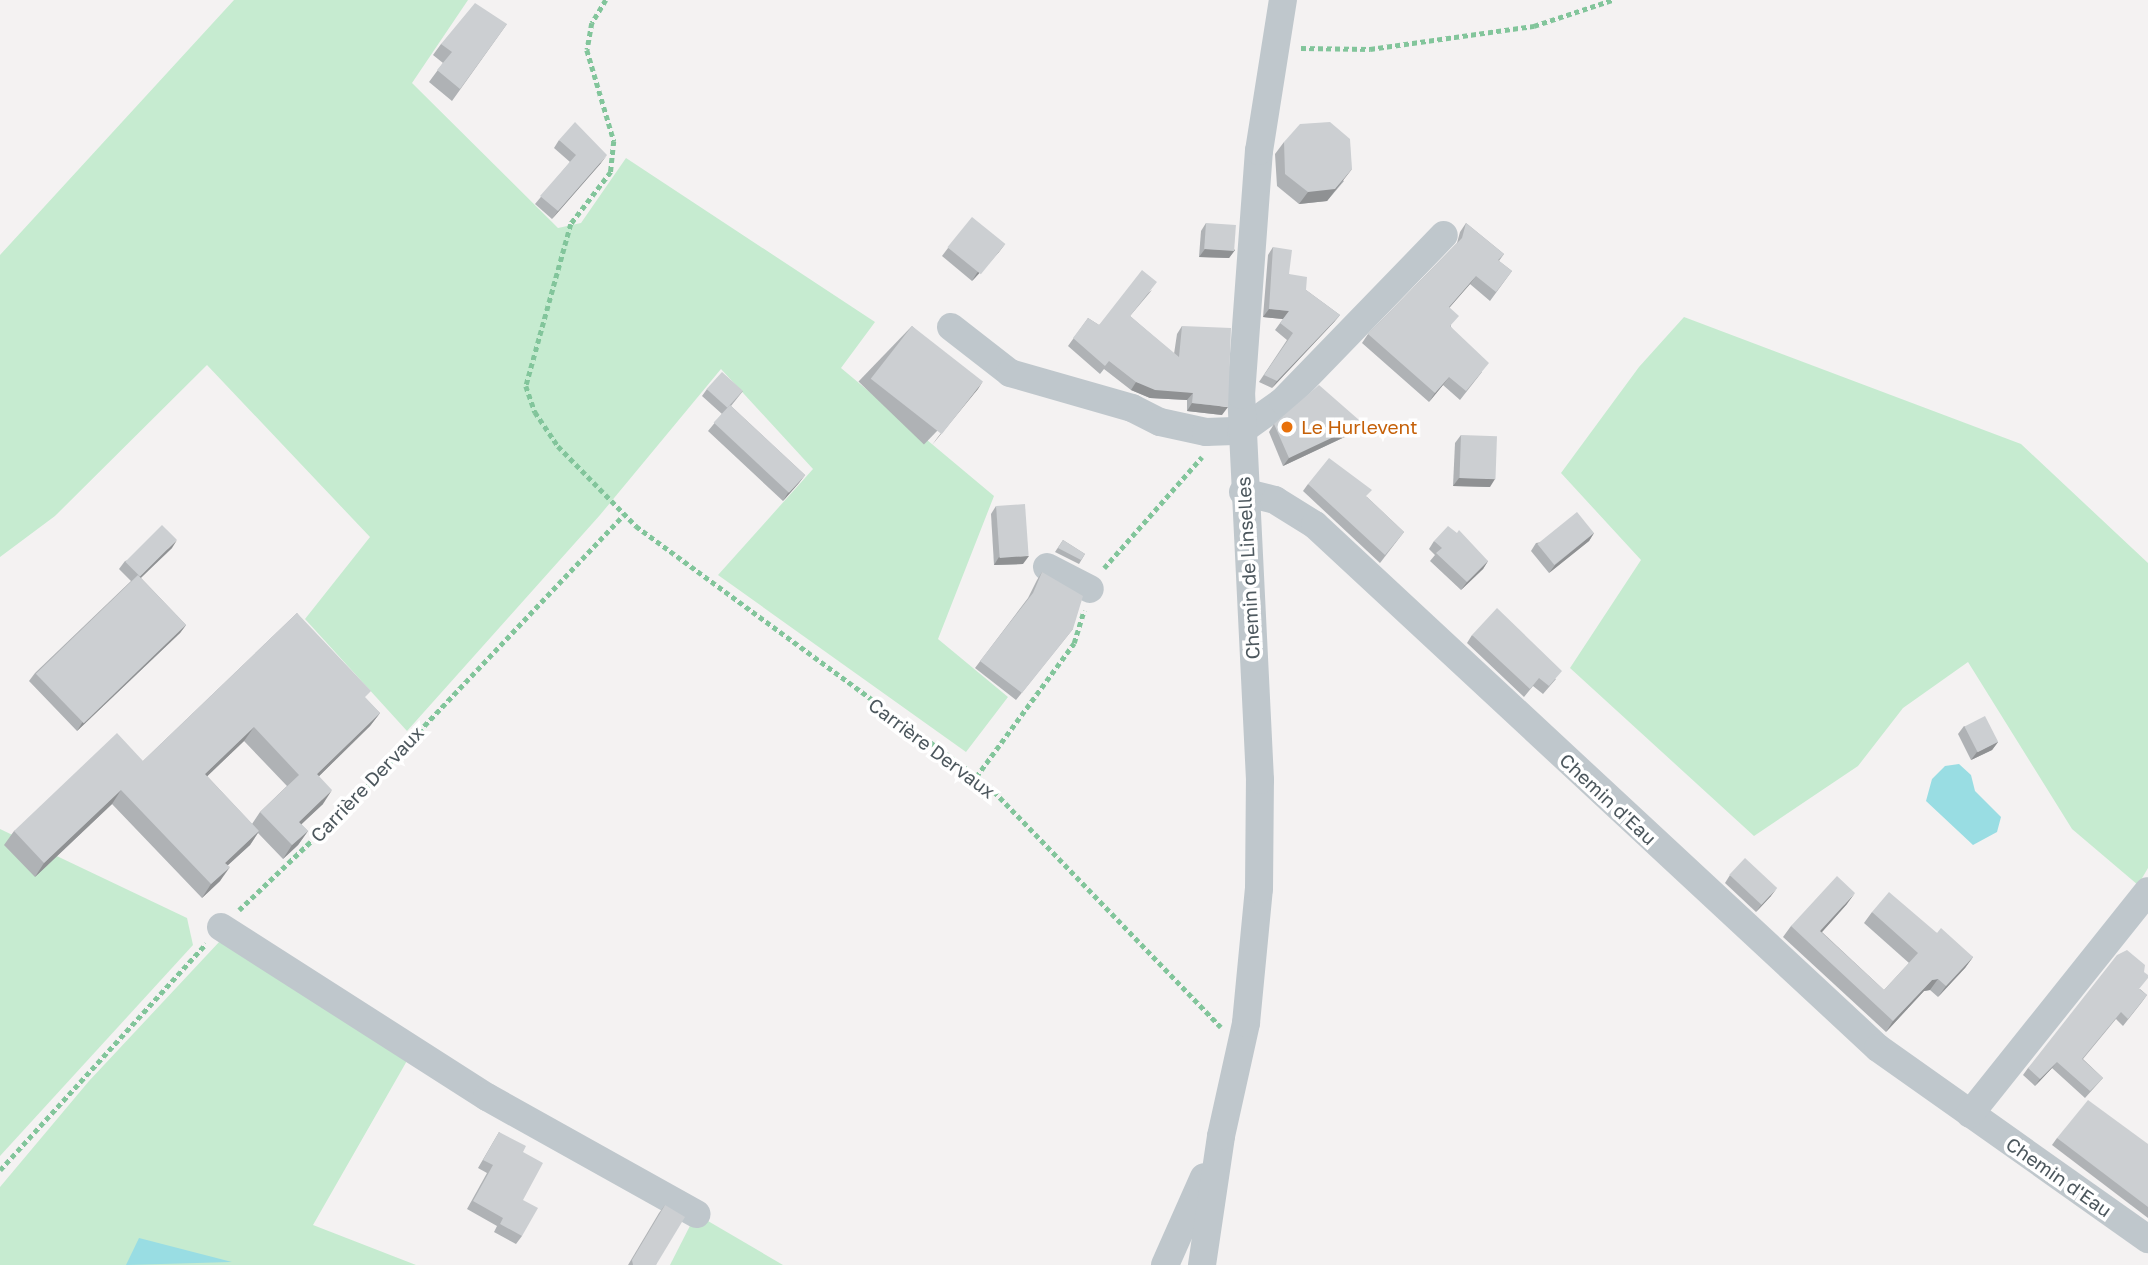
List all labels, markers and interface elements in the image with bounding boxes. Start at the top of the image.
place label: Le Hurlevent [1301,416,1418,438]
marker: Le Hurlevent [1279,419,1295,435]
street label: Chemin de Linselles [1232,476,1264,660]
street label: Carrière Dervaux [864,693,1000,803]
street label: Carrière Dervaux [306,721,428,847]
street label: Chemin d'Eau [1555,749,1661,849]
street label: Chemin d'Eau [2002,1132,2116,1222]

